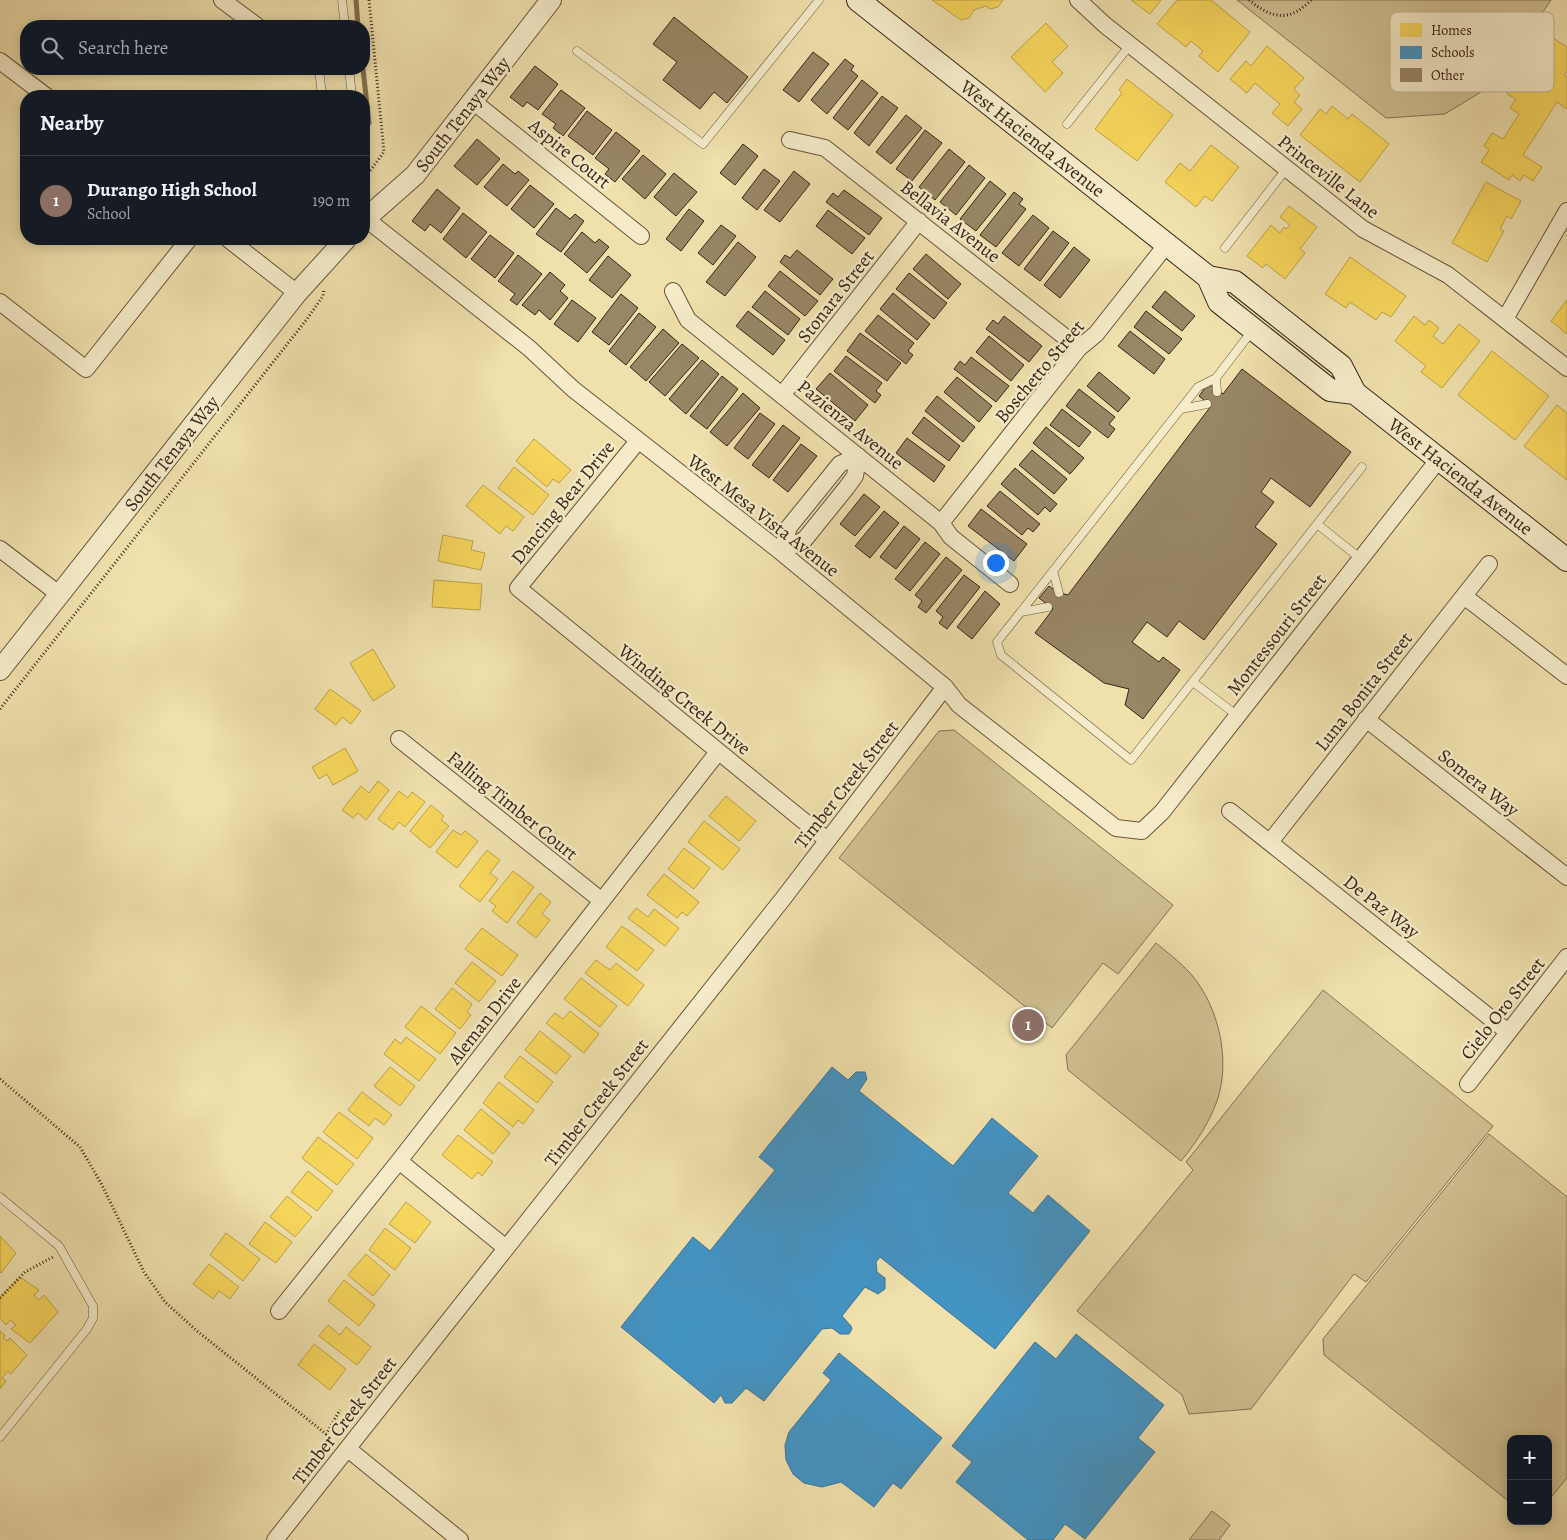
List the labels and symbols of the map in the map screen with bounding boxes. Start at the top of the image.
legend [1390,12,1554,92]
text: Homes [1431,21,1472,40]
text: Schools [1431,43,1475,62]
street label: South Tenaya Way [409,51,517,178]
text: Other [1431,66,1465,85]
street label: West Hacienda Avenue [954,73,1110,204]
street label: Aspire Court [522,112,616,195]
street label: Princeville Lane [1272,129,1385,225]
street label: Bellavia Avenue [895,174,1006,269]
street label: Stonara Street [791,245,880,349]
street label: Boschetto Street [989,314,1091,429]
street label: Pazienza Avenue [792,374,909,476]
street label: South Tenaya Way [118,390,226,517]
street label: West Hacienda Avenue [1382,411,1538,542]
street label: Dancing Bear Drive [505,435,621,570]
street label: West Mesa Vista Avenue [681,448,845,583]
your location [983,550,1009,576]
street label: Montessouri Street [1221,568,1333,701]
street label: Luna Bonita Street [1309,627,1419,757]
street label: Winding Creek Drive [612,638,756,761]
street label: Timber Creek Street [789,715,905,854]
street label: Somera Way [1432,743,1525,823]
street label: Falling Timber Court [442,745,583,867]
street label: De Paz Way [1338,869,1425,945]
street label: Cielo Oro Street [1455,952,1551,1065]
street label: Aleman Drive [441,971,527,1071]
pin: 1 [1012,1006,1044,1044]
street label: Timber Creek Street [539,1033,655,1172]
street label: Timber Creek Street [287,1351,403,1490]

